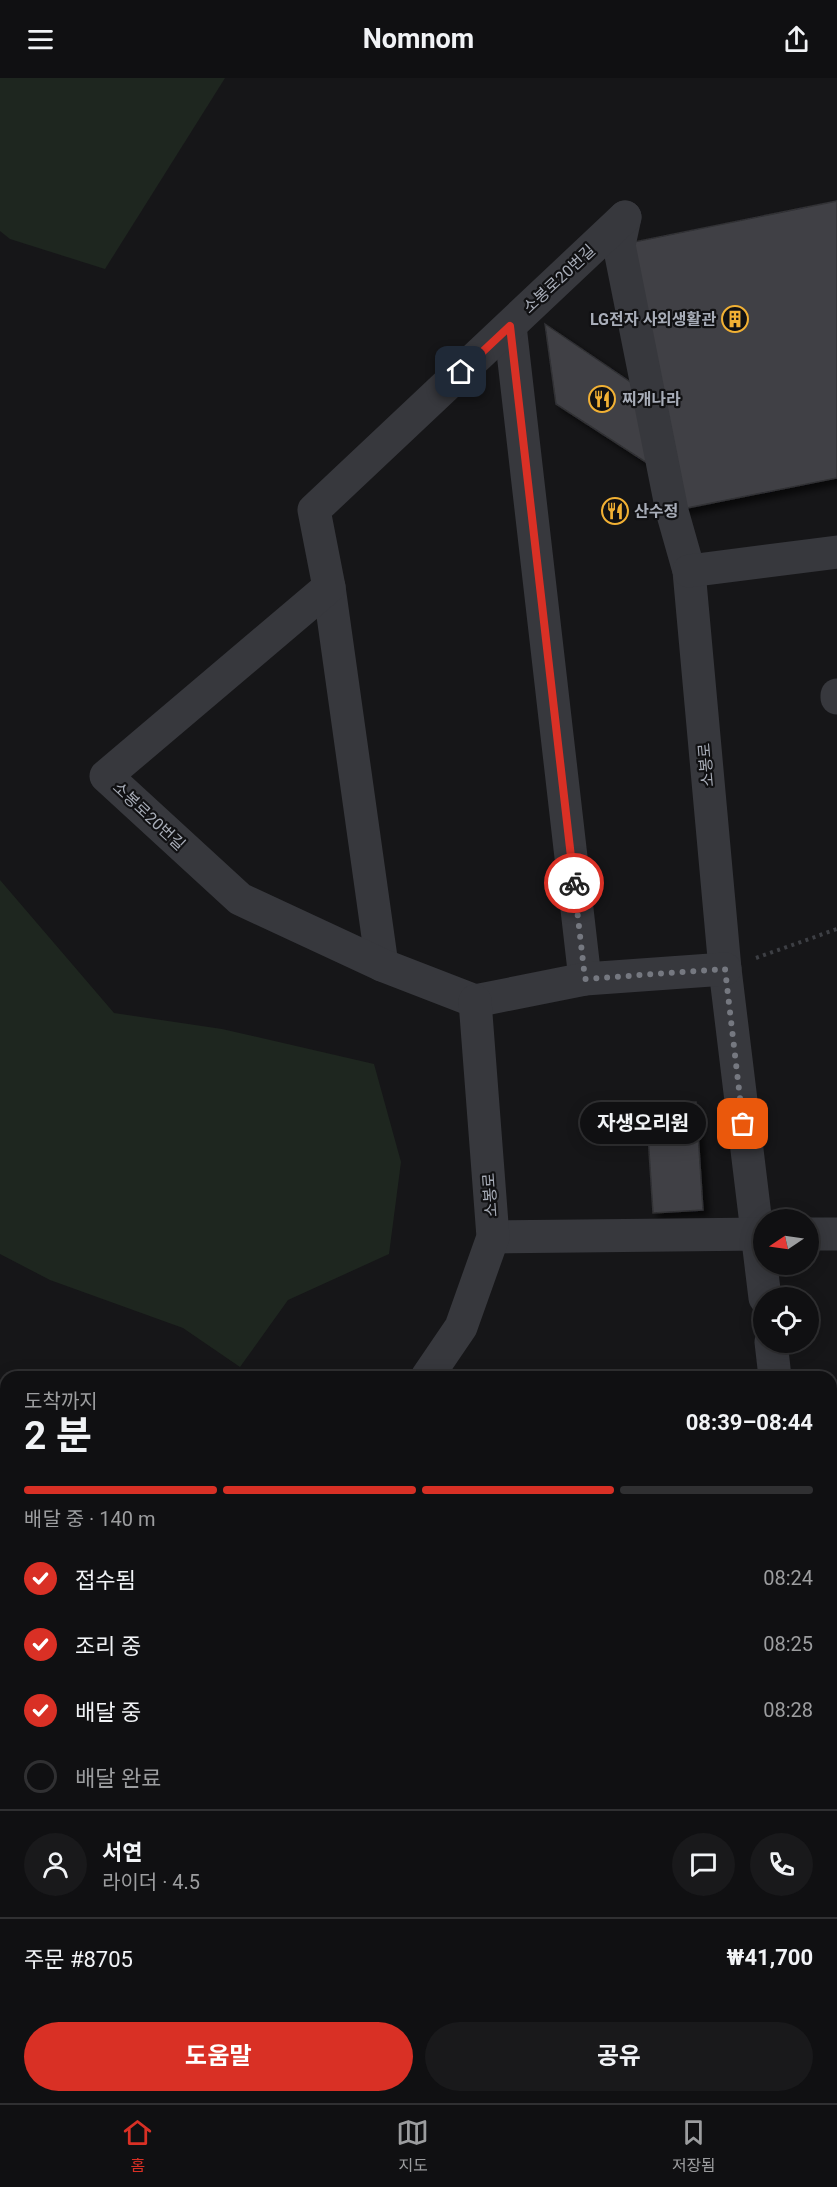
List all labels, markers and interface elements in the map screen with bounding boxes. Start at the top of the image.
icon: menu [24,23,57,56]
text: Nomnom [363,23,474,55]
icon: share [780,23,813,56]
street label: 소봉로20번길 [519,241,599,317]
building icon: LG전자 사외생활관 [720,304,750,334]
place label: LG전자 사외생활관 [590,310,716,329]
pin [435,346,486,397]
icon: home [444,355,477,388]
restaurant icon: 찌개나라 [587,384,617,414]
place label: 찌개나라 [622,390,681,409]
restaurant icon: 산수정 [600,496,630,526]
place label: 산수정 [634,502,678,521]
street label: 소봉로 [695,742,717,788]
street label: 소봉로20번길 [109,778,189,854]
courier [544,853,604,913]
icon: bike [558,867,591,900]
pin [717,1098,768,1149]
callout: 자생오리원 [581,1103,707,1145]
icon: bag [726,1107,759,1140]
text: 자생오리원 [597,1111,689,1135]
street label: 소봉로 [479,1172,501,1218]
north arrow [753,1209,819,1275]
map controls [753,1209,819,1353]
button: locate [753,1287,819,1353]
text: 도착까지 [24,1389,98,1413]
text: 08:39–08:44 [686,1410,813,1435]
text: 2 분 [24,1413,92,1459]
text: 배달 중 · 140 m [24,1507,156,1531]
icon: check [24,1562,57,1595]
text: 08:24 [763,1566,813,1590]
text: 접수됨 [75,1568,136,1593]
icon: check [24,1628,57,1661]
text: 08:25 [763,1632,813,1656]
text: 조리 중 [75,1634,141,1659]
icon: check [24,1694,57,1727]
text: 08:28 [763,1698,813,1722]
text: 배달 중 [75,1700,141,1725]
text: 배달 완료 [75,1766,161,1791]
button: person [24,1833,87,1896]
button: chat [672,1833,735,1896]
button: phone [750,1833,813,1896]
text: 서연 [102,1840,142,1865]
text: 라이더 · 4.5 [102,1870,200,1894]
text: ₩41,700 [727,1945,813,1970]
text: 주문 #8705 [24,1947,133,1972]
button: 도움말 [24,2022,413,2091]
button: 공유 [425,2022,813,2091]
tab: 홈 [121,2116,154,2176]
tab: 지도 [396,2116,429,2176]
tab: 저장됨 [672,2116,716,2176]

